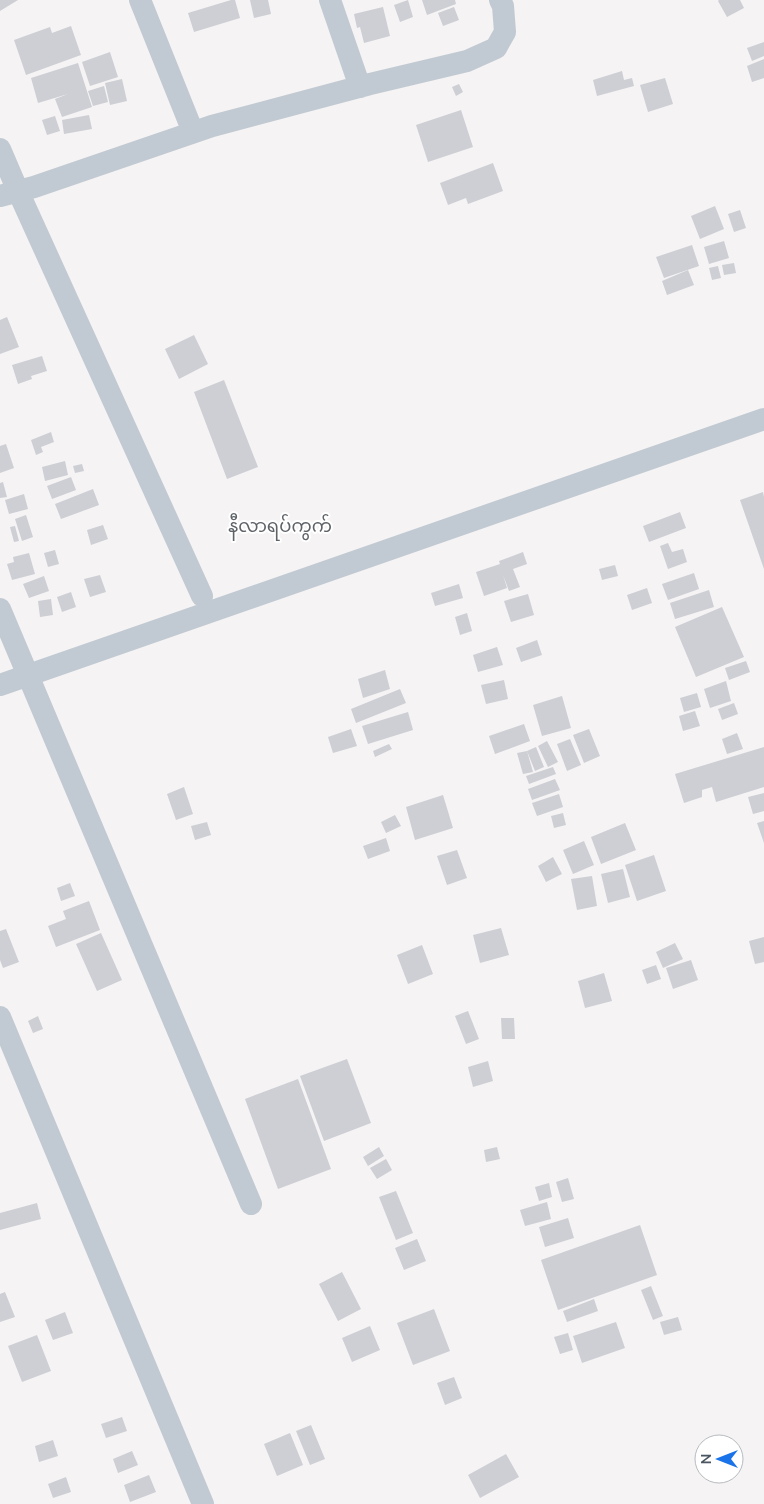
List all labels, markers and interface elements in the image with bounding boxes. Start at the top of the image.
district label: နီလာရပ်ကွက် [228,512,332,541]
north arrow [694,1434,744,1484]
text: N [697,1454,716,1464]

